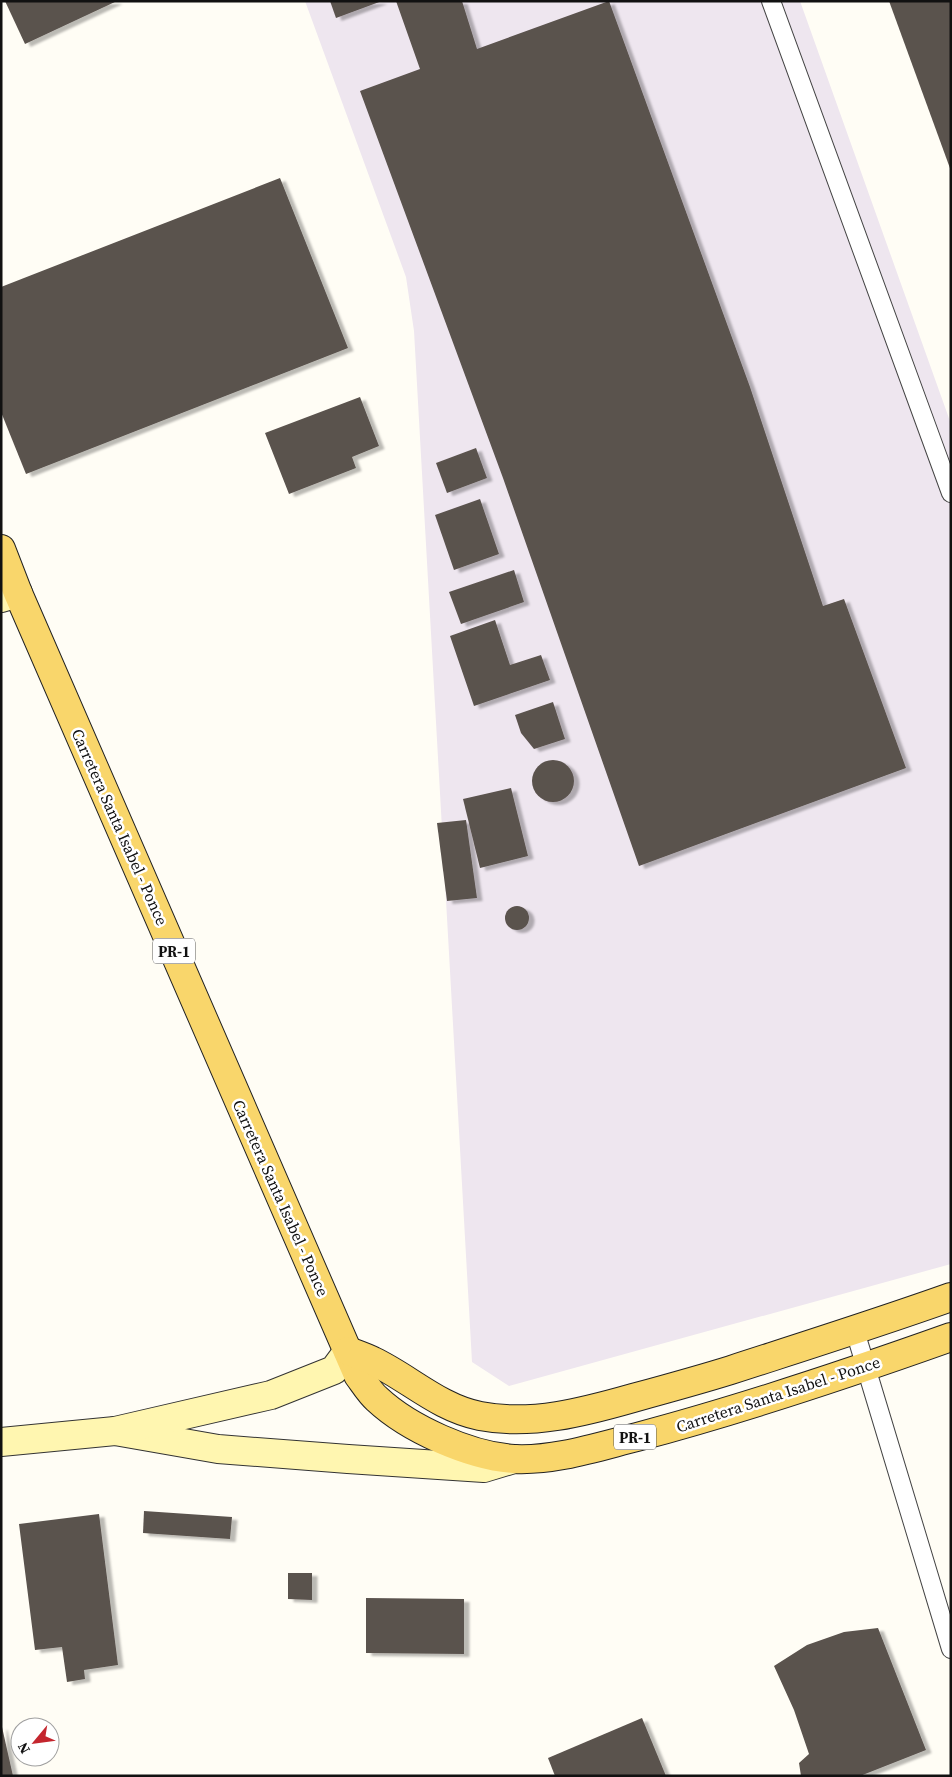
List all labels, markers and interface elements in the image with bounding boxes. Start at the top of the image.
street label: Carretera Santa Isabel - Ponce [67,725,173,929]
road number: PR-1 [153,938,195,964]
street label: Carretera Santa Isabel - Ponce [228,1096,334,1300]
street label: Carretera Santa Isabel - Ponce [673,1351,883,1437]
road number: PR-1 [614,1424,656,1450]
north arrow [10,1717,60,1767]
text: N [12,1739,35,1758]

